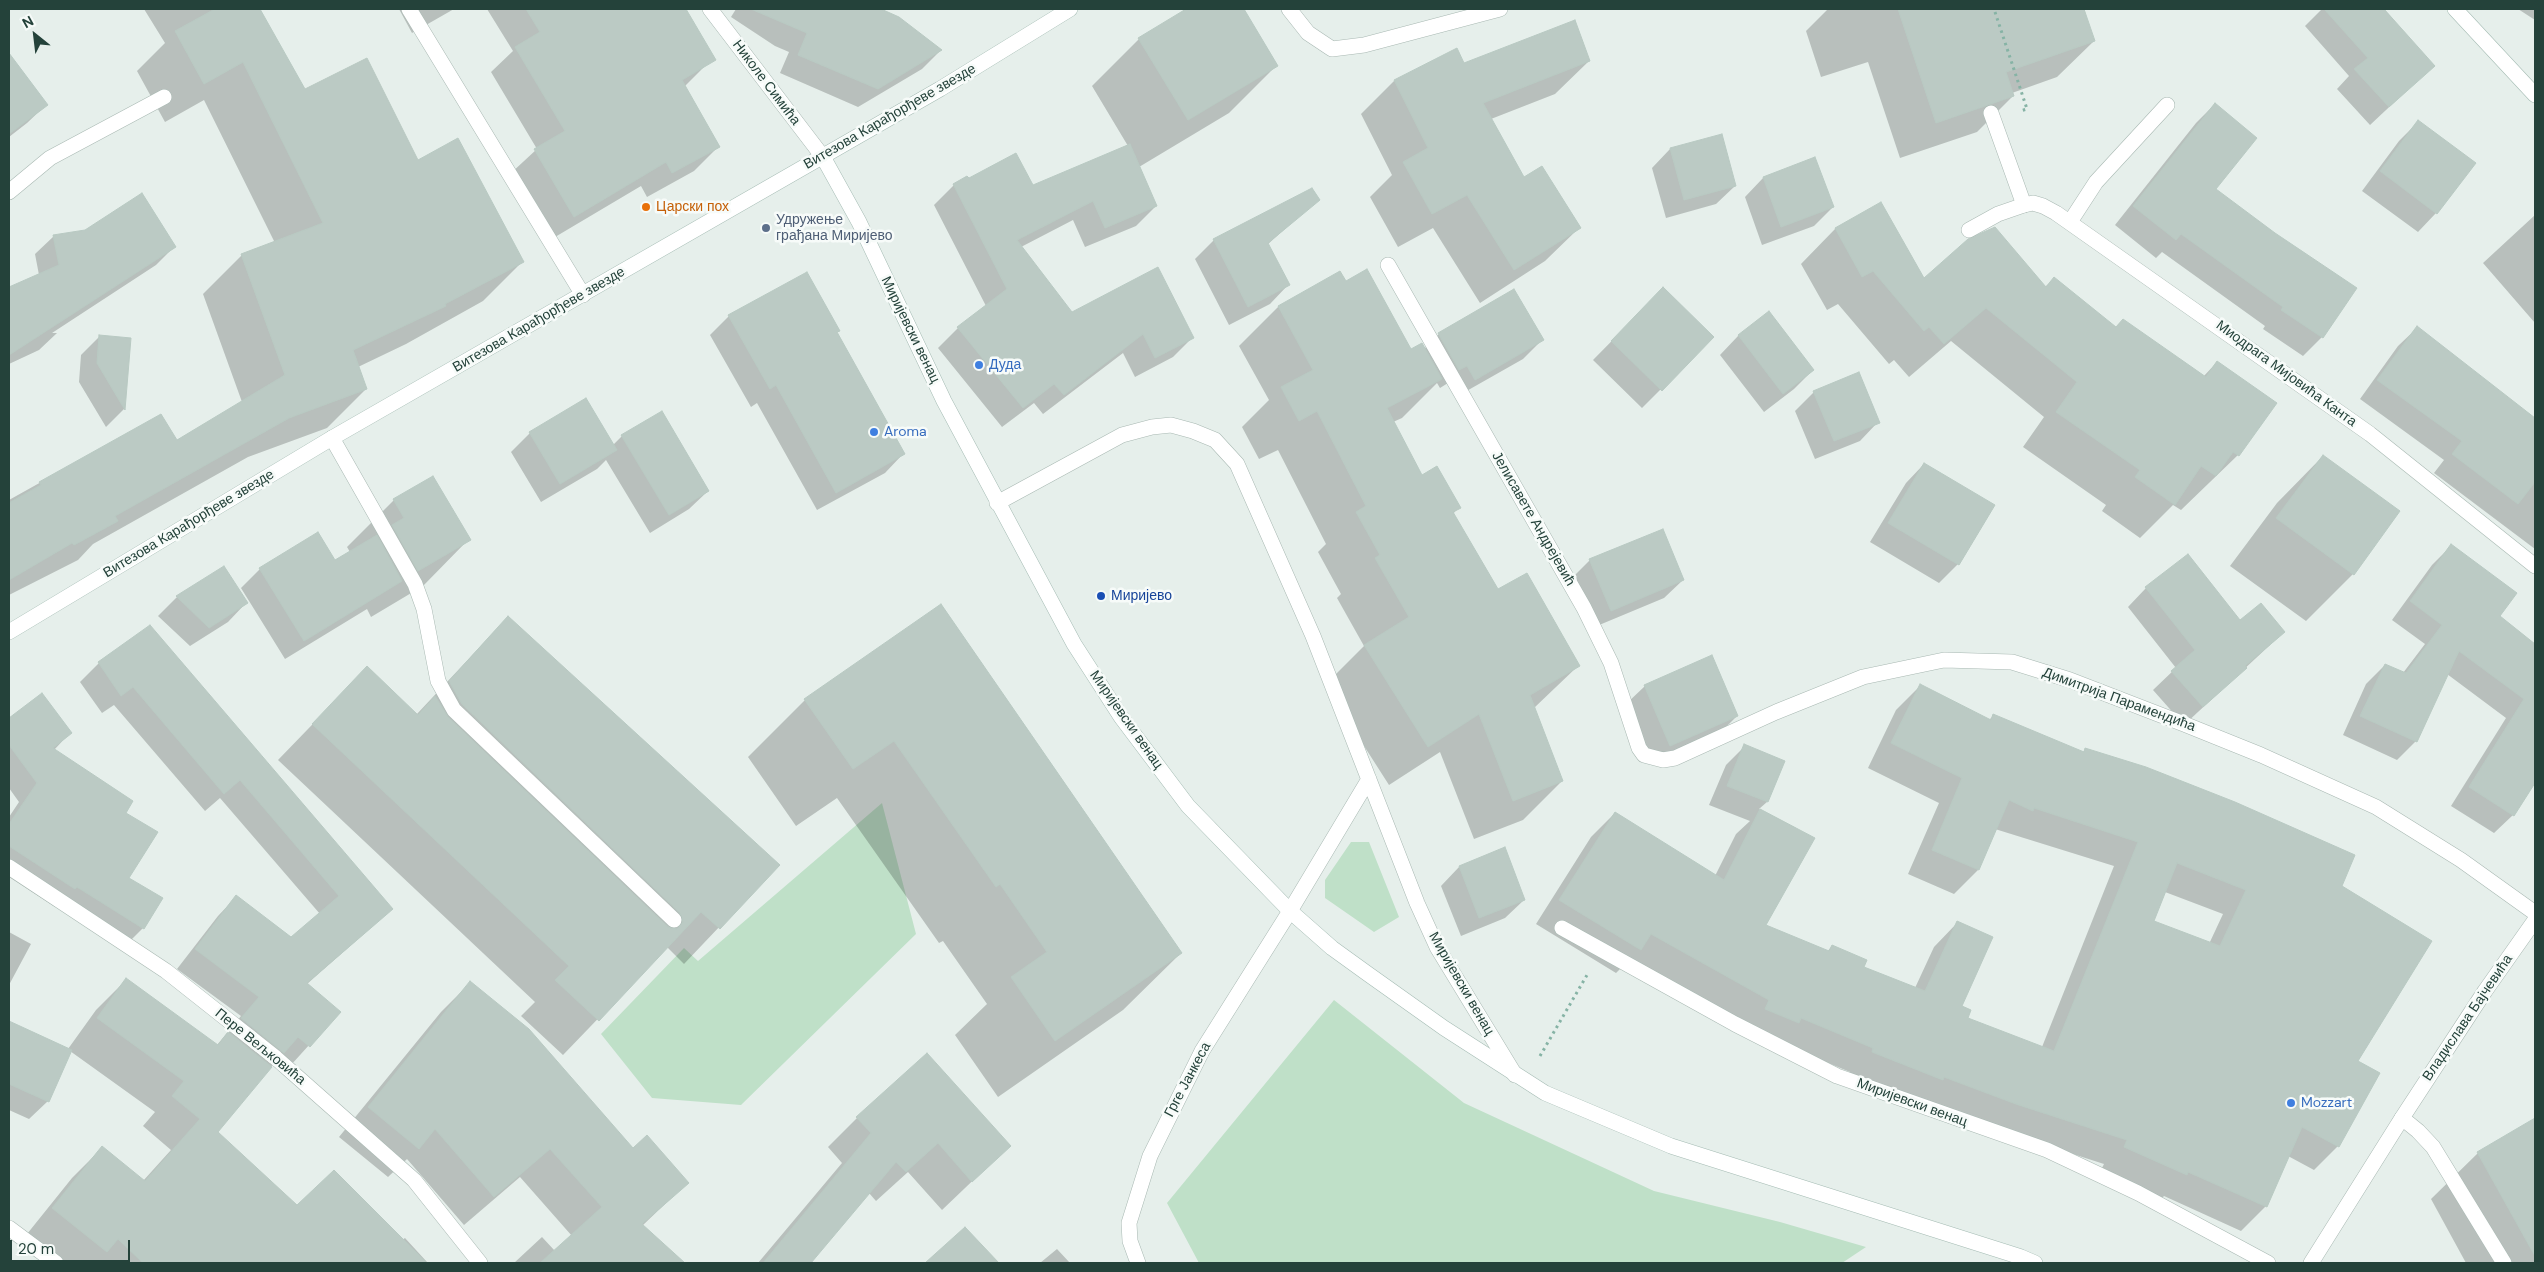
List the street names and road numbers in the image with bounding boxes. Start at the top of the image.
street label: Николе Симића [729,37,803,129]
street label: Витезова Карађорђеве звезде [801,61,979,173]
street label: Витезова Карађорђеве звезде [450,264,628,376]
street label: Миријевски венац [877,274,943,386]
street label: Миодрага Мијовића Канта [2212,317,2360,431]
street label: Јелисавете Андрејевић [1488,449,1578,589]
street label: Витезова Карађорђеве звезде [101,466,277,582]
street label: Димитрија Парамендића [2040,664,2198,736]
street label: Миријевски венац [1086,667,1166,773]
street label: Миријевски венац [1425,929,1497,1039]
street label: Владислава Бајчевића [2419,952,2517,1084]
street label: Пере Вељковића [211,1005,309,1089]
street label: Грге Јанкеса [1161,1040,1215,1120]
street label: Миријевски венац [1854,1075,1970,1131]

